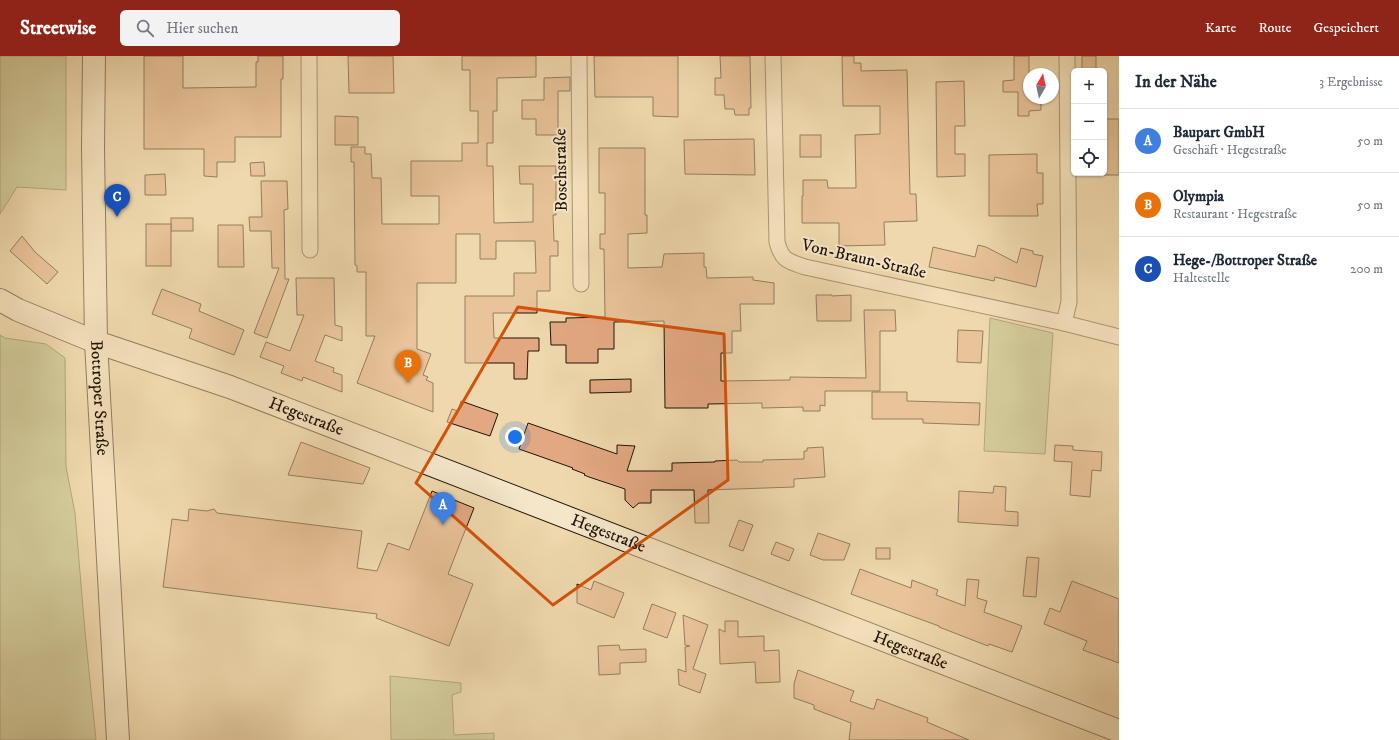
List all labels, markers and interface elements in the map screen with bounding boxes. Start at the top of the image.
search box [120,10,400,46]
text: Streetwise [20,17,96,40]
icon: search [134,17,156,39]
text: Hier suchen [166,19,238,38]
text: Karte [1205,19,1236,37]
text: Route [1258,19,1291,37]
text: Gespeichert [1313,19,1379,37]
north arrow [1023,68,1059,104]
map controls [1071,68,1107,176]
button: + [1071,68,1107,104]
text: In der Nähe [1135,71,1217,93]
text: 3 Ergebnisse [1319,74,1383,90]
button: − [1071,104,1107,140]
text: Baupart GmbH [1173,123,1265,142]
street label: Boschstraße [549,128,573,212]
text: A [1144,133,1152,149]
text: 50 m [1357,133,1383,149]
button: locate [1071,140,1107,176]
text: Geschäft · Hegestraße [1173,142,1287,158]
pin: C [104,184,130,217]
text: Olympia [1173,187,1224,206]
text: B [1144,197,1152,213]
text: 50 m [1357,197,1383,213]
text: Restaurant · Hegestraße [1173,206,1297,222]
street label: Von-Braun-Straße [799,234,929,284]
text: Hege-/Bottroper Straße [1173,251,1317,270]
text: C [1144,261,1152,277]
text: 200 m [1350,261,1383,277]
text: Haltestelle [1173,270,1230,286]
street label: Bottroper Straße [85,340,113,456]
pin: B [395,350,421,383]
street label: Hegestraße [266,392,347,441]
your location [505,427,525,447]
pin: A [430,492,456,525]
street label: Hegestraße [568,509,649,558]
street label: Hegestraße [870,626,951,675]

